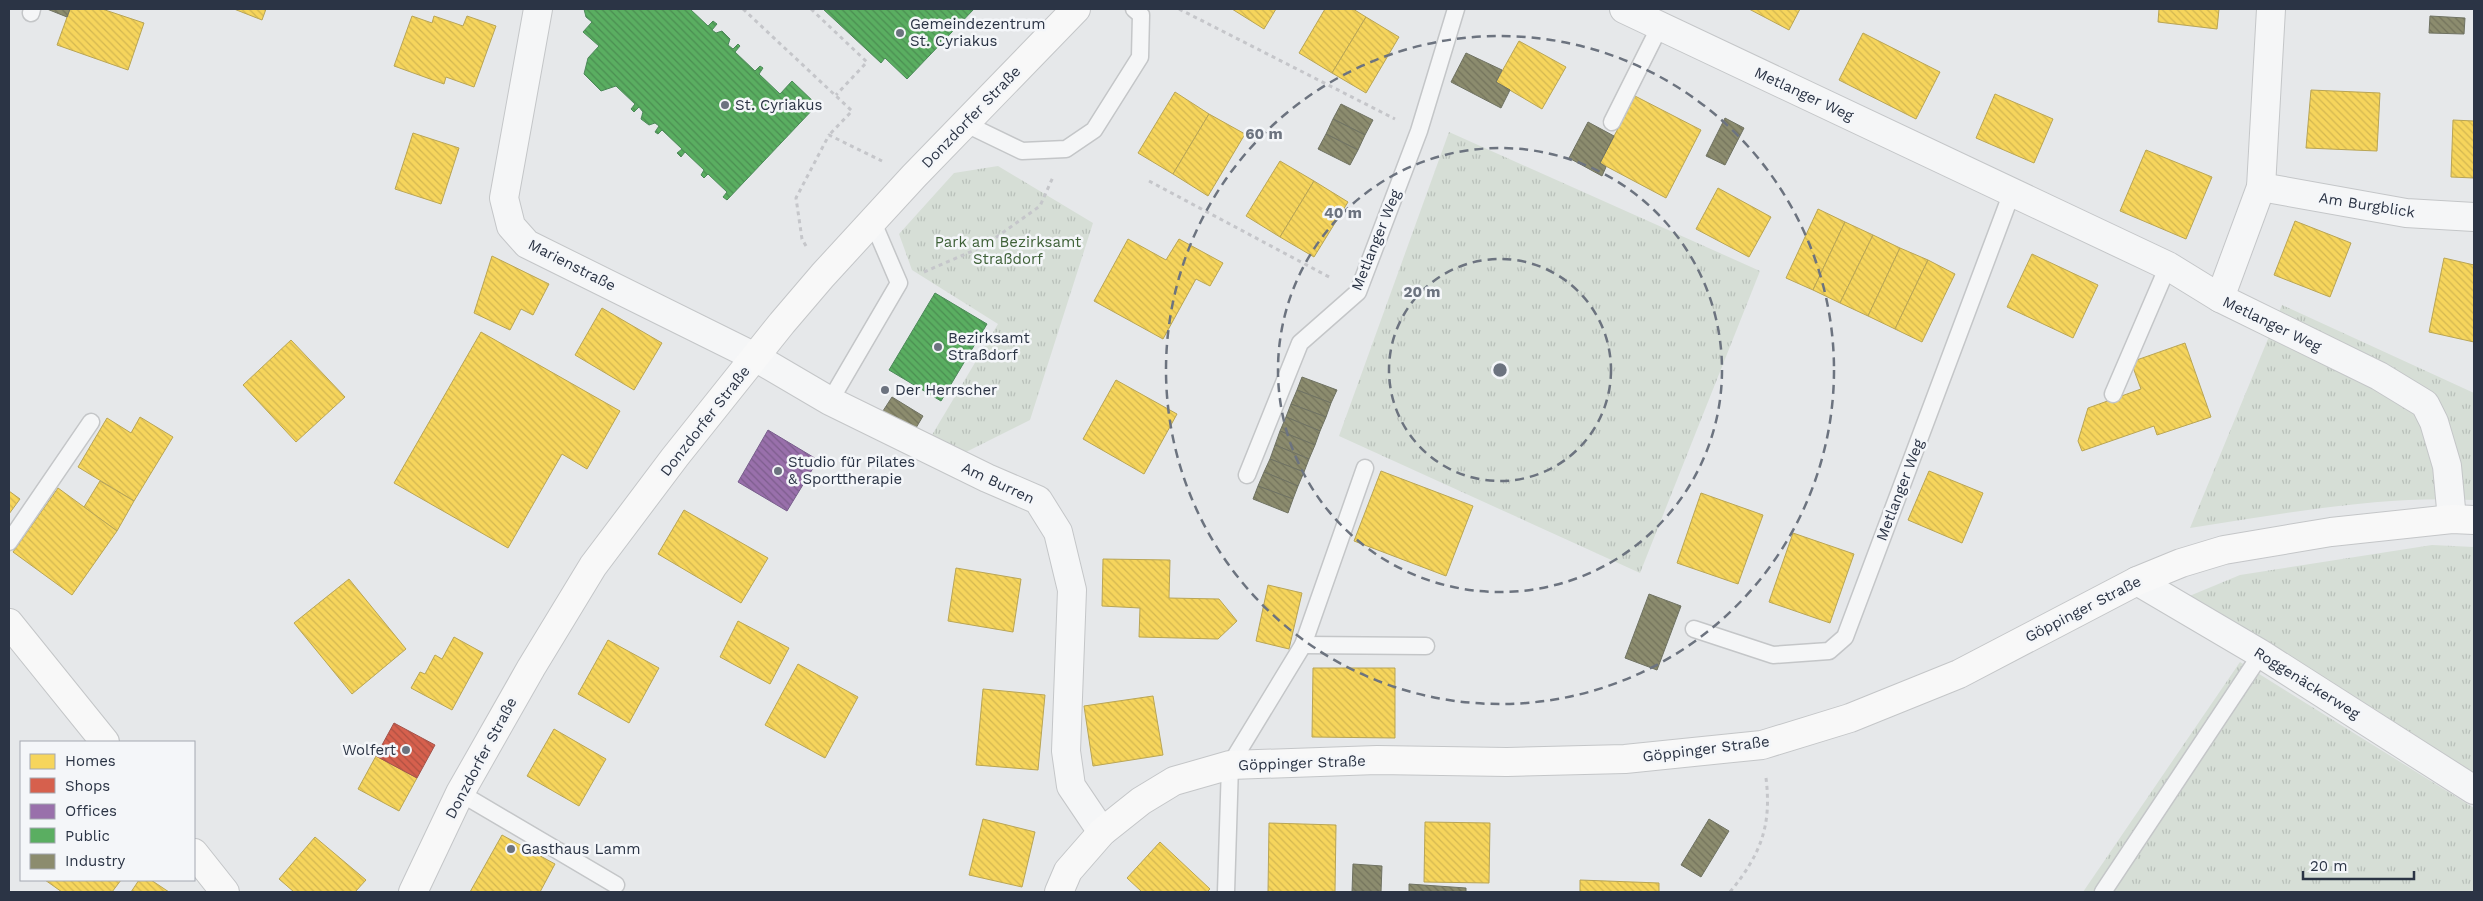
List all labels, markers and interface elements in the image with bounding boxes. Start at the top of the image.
place label: Gemeindezentrum St. Cyriakus [910,15,1045,50]
marker: Gemeindezentrum St. Cyriakus [894,27,906,39]
street label: Donzdorfer Straße [918,62,1024,172]
street label: Metlanger Weg [1751,63,1857,125]
place label: St. Cyriakus [735,96,822,114]
marker: St. Cyriakus [719,99,731,111]
text: 60 m [1245,125,1283,143]
street label: Metlanger Weg [1348,187,1404,293]
street label: Am Burgblick [2318,189,2417,222]
text: 40 m [1324,204,1362,222]
park label: Park am Bezirksamt Straßdorf [935,233,1082,268]
street label: Marienstraße [525,235,619,295]
text: 20 m [1403,283,1441,301]
street label: Metlanger Weg [2220,292,2324,356]
place label: Bezirksamt Straßdorf [948,329,1030,364]
marker: Bezirksamt Straßdorf [932,341,944,353]
centre of rings [1491,361,1509,379]
street label: Donzdorfer Straße [656,362,754,480]
place label: Der Herrscher [895,381,997,399]
marker: Der Herrscher [879,384,891,396]
street label: Metlanger Weg [1872,437,1928,543]
place label: Studio für Pilates & Sporttherapie [788,453,915,488]
street label: Am Burren [959,458,1037,508]
marker: Studio für Pilates & Sporttherapie [772,465,784,477]
street label: Göppinger Straße [2022,572,2144,646]
street label: Roggenäckerweg [2251,643,2363,723]
street label: Donzdorfer Straße [441,694,521,822]
street label: Göppinger Straße [1642,732,1770,766]
legend [20,741,195,881]
place label: Wolfert [342,741,397,759]
marker: Wolfert [400,744,412,756]
text: Homes [65,752,116,770]
street label: Göppinger Straße [1238,752,1366,774]
text: Shops [65,777,110,795]
text: Offices [65,802,117,820]
text: Public [65,827,110,845]
place label: Gasthaus Lamm [521,840,641,858]
marker: Gasthaus Lamm [505,843,517,855]
scale bar [2303,848,2414,880]
text: Industry [65,852,126,870]
text: 20 m [2310,857,2348,875]

